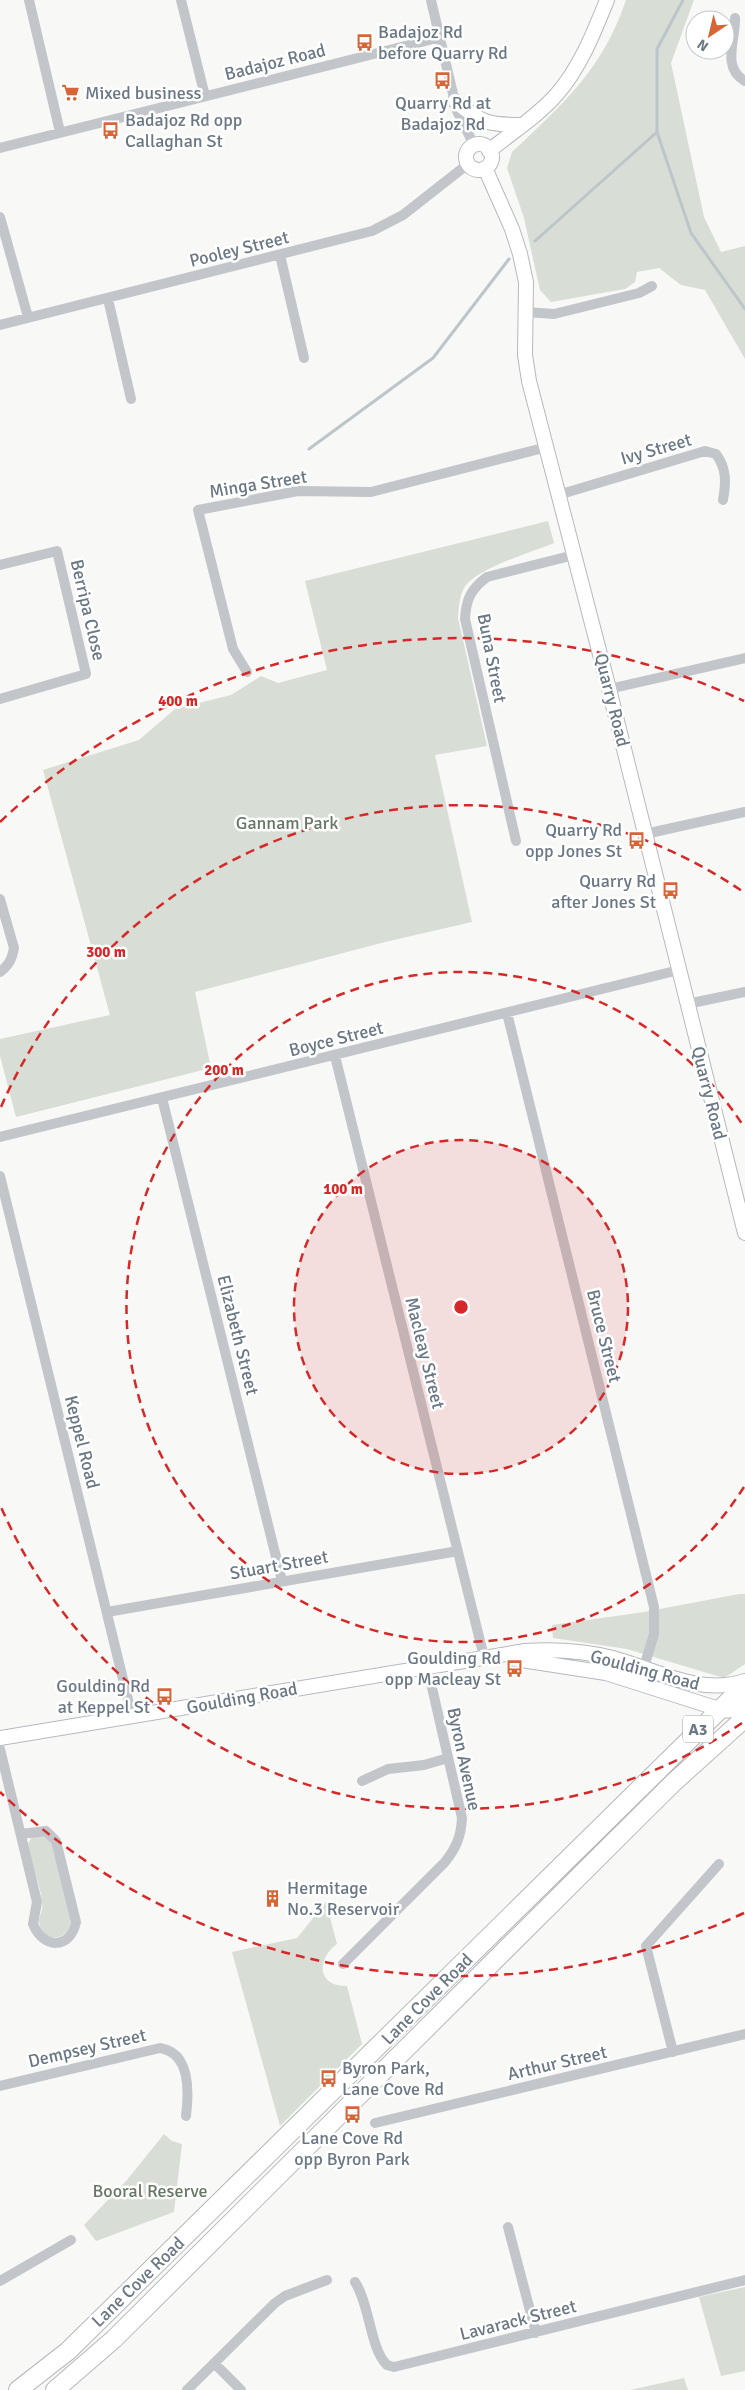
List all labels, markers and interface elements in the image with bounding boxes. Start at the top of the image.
north arrow [685,10,735,60]
place label: Badajoz Rd before Quarry Rd [378,21,508,64]
bus stop icon: Badajoz Rd before Quarry Rd [354,32,374,52]
text: N [694,35,712,55]
street label: Badajoz Road [222,39,328,85]
bus stop icon: Quarry Rd at Badajoz Rd [433,70,453,90]
place label: Mixed business [85,82,202,104]
supermarket icon: Mixed business [61,83,81,103]
place label: Quarry Rd at Badajoz Rd [395,92,491,135]
place label: Badajoz Rd opp Callaghan St [125,109,242,152]
bus stop icon: Badajoz Rd opp Callaghan St [101,120,121,140]
street label: Pooley Street [187,226,291,272]
street label: Ivy Street [618,428,694,470]
street label: Minga Street [208,465,308,503]
street label: Berripa Close [66,557,110,663]
street label: Buna Street [473,611,511,705]
street label: Quarry Road [590,651,634,749]
text: 400 m [158,692,198,710]
park label: Gannam Park [236,812,338,834]
place label: Quarry Rd opp Jones St [525,819,622,862]
bus stop icon: Quarry Rd opp Jones St [626,830,646,850]
place label: Quarry Rd after Jones St [551,870,656,913]
bus stop icon: Quarry Rd after Jones St [660,881,680,901]
text: 300 m [86,943,126,961]
street label: Boyce Street [287,1017,385,1061]
street label: Quarry Road [687,1044,731,1142]
text: 200 m [204,1061,244,1079]
text: 100 m [323,1180,363,1198]
street label: Elizabeth Street [212,1273,264,1397]
street label: Bruce Street [582,1287,626,1385]
street label: Macleay Street [400,1295,450,1411]
centre of rings [452,1298,470,1316]
street label: Keppel Road [60,1393,104,1491]
street label: Stuart Street [228,1546,330,1584]
street label: Goulding Road [588,1645,702,1695]
place label: Goulding Rd opp Macleay St [385,1647,501,1690]
bus stop icon: Goulding Rd opp Macleay St [505,1658,525,1678]
place label: Goulding Rd at Keppel St [56,1675,150,1718]
street label: Goulding Road [185,1677,299,1719]
bus stop icon: Goulding Rd at Keppel St [154,1686,174,1706]
street label: Byron Avenue [442,1705,486,1813]
road number: A3 [683,1716,713,1742]
place label: Hermitage No.3 Reservoir [287,1877,400,1920]
building icon: Hermitage No.3 Reservoir [263,1888,283,1908]
street label: Lane Cove Road [377,1949,477,2049]
street label: Dempsey Street [26,2024,148,2072]
street label: Arthur Street [505,2041,609,2085]
place label: Byron Park, Lane Cove Rd [342,2057,444,2100]
bus stop icon: Byron Park, Lane Cove Rd [318,2068,338,2088]
bus stop icon: Lane Cove Rd opp Byron Park [342,2105,362,2125]
place label: Lane Cove Rd opp Byron Park [294,2127,410,2170]
park label: Booral Reserve [92,2180,208,2202]
street label: Lane Cove Road [87,2232,189,2332]
street label: Lavarack Street [457,2295,579,2345]

